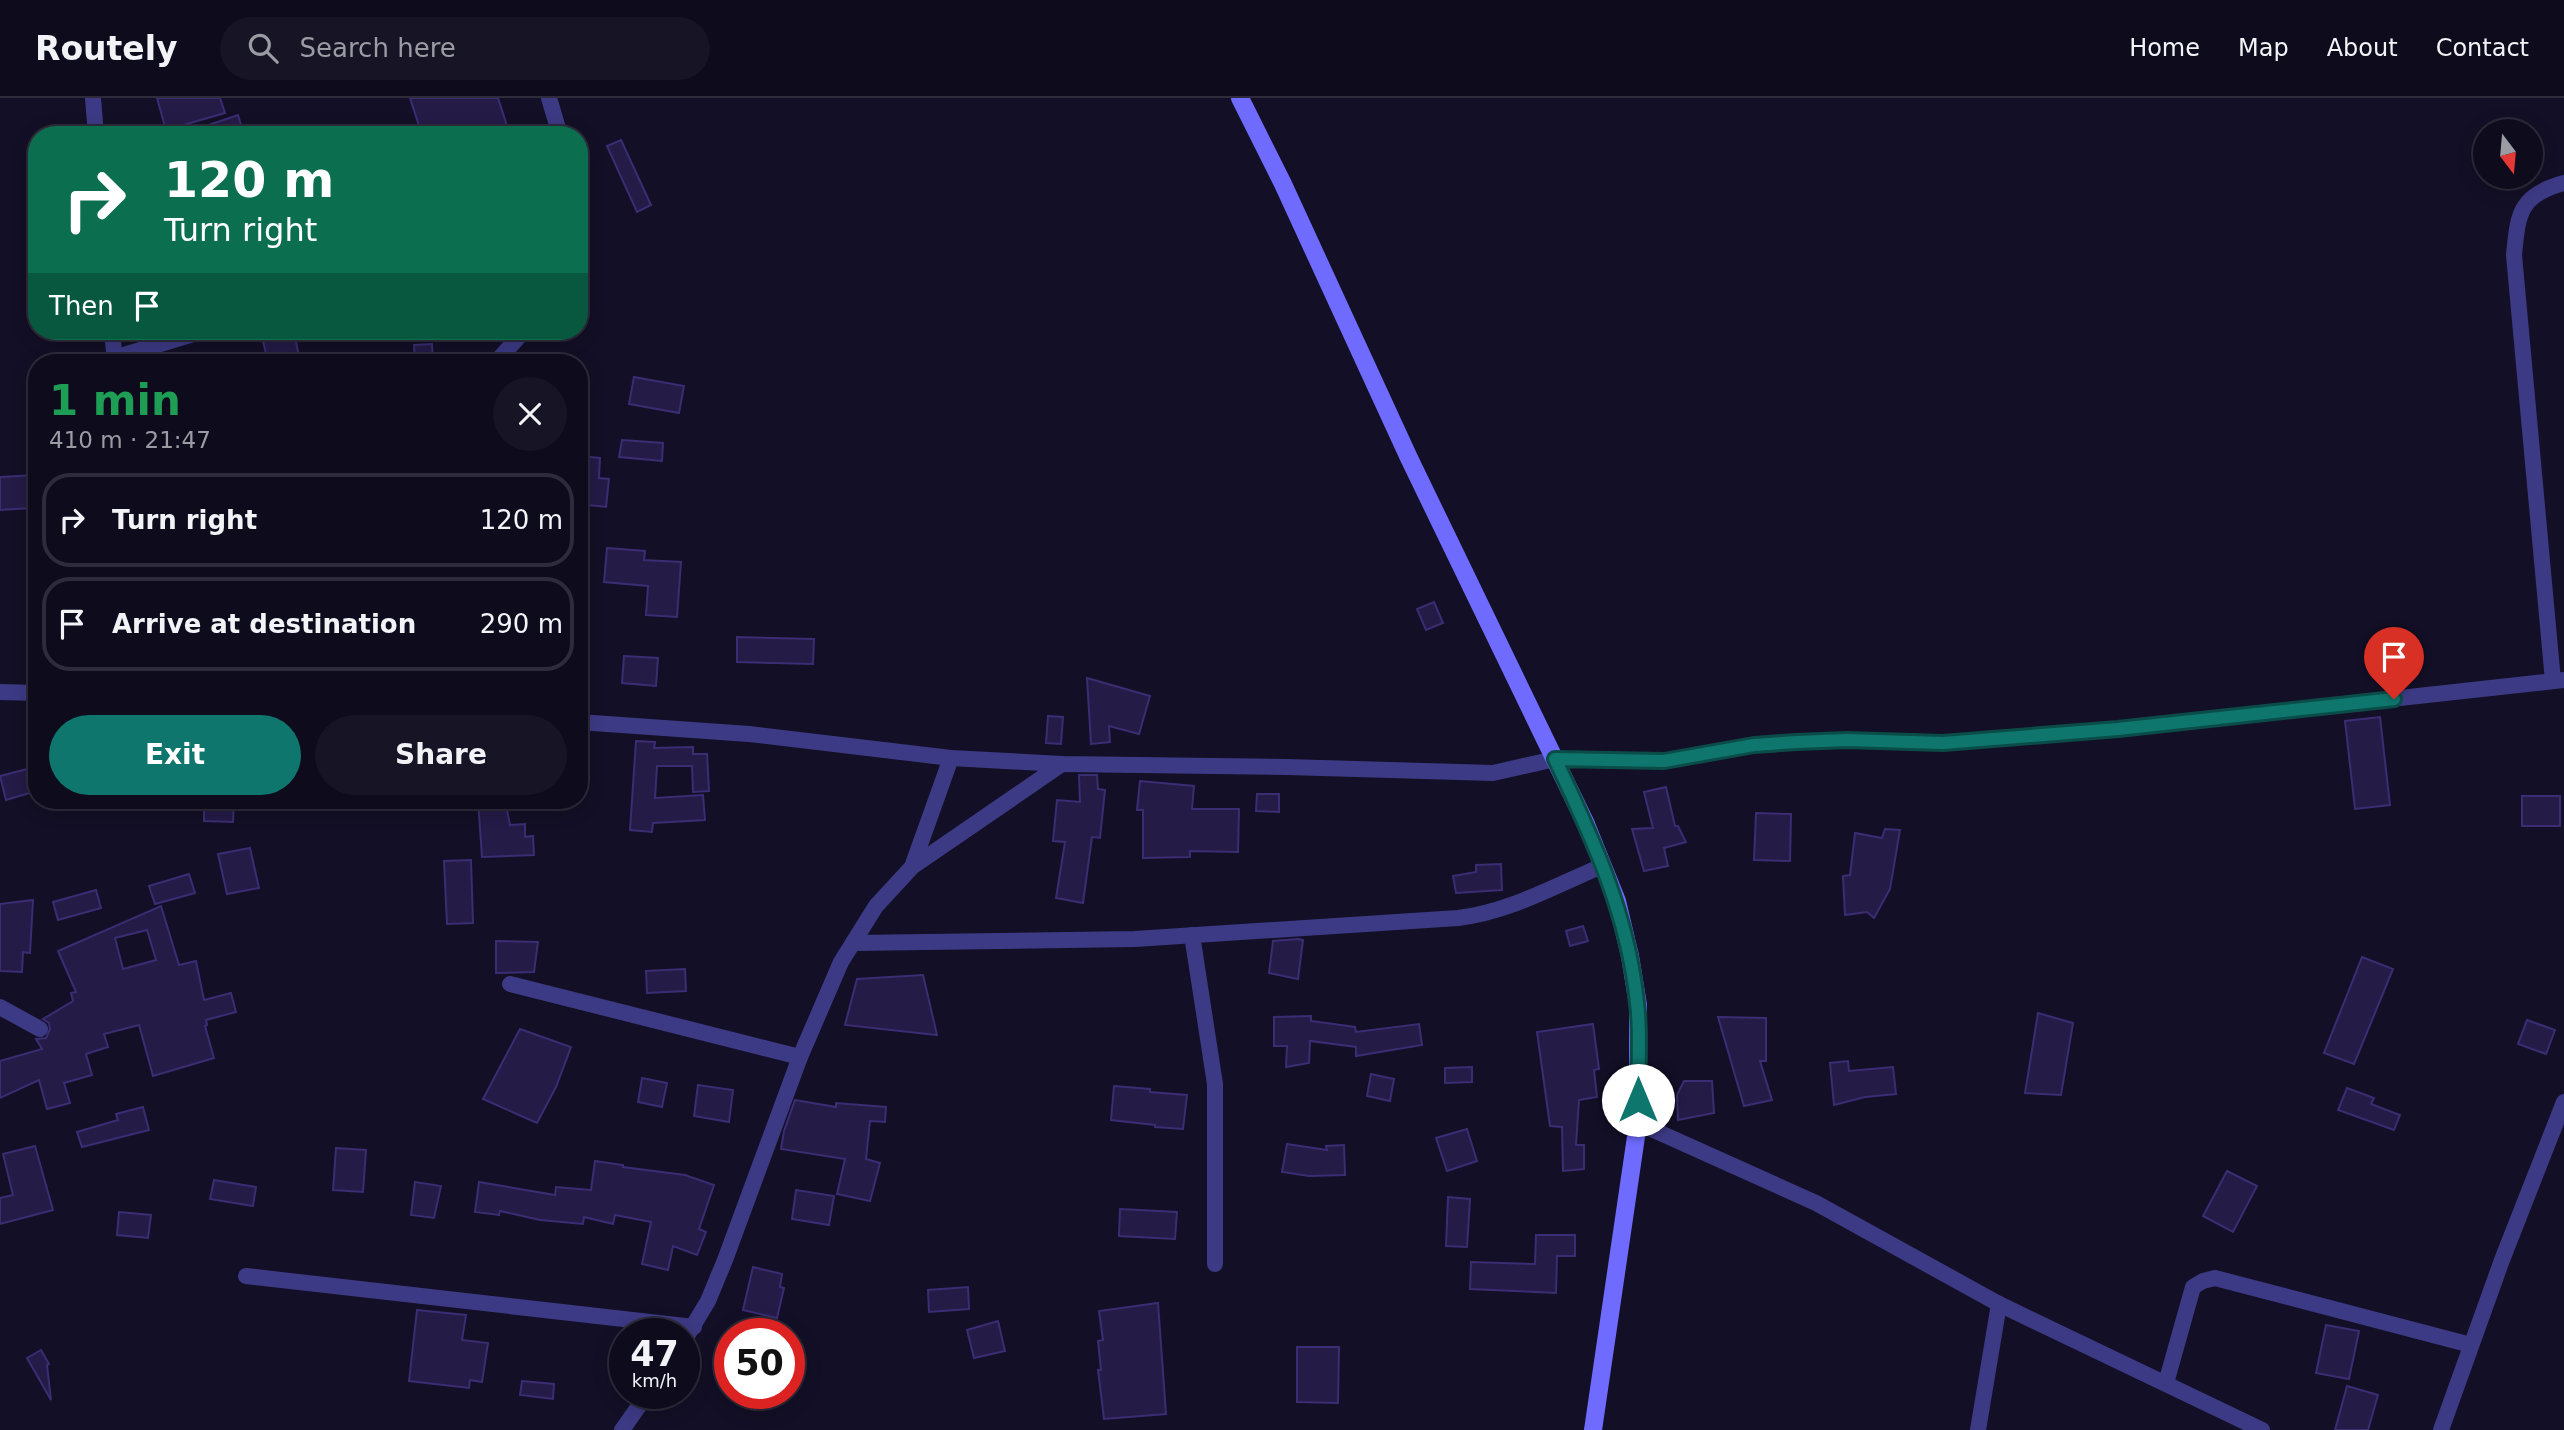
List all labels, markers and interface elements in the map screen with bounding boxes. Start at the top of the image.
search box [220,17,710,80]
text: Routely [35,29,178,68]
icon: search [244,29,282,67]
text: Search here [300,33,456,63]
text: Home [2129,34,2200,62]
text: Map [2238,34,2289,62]
text: About [2327,34,2398,62]
text: Contact [2436,34,2529,62]
north arrow [2473,119,2543,189]
map controls [2473,119,2543,189]
text: 120 m [164,152,334,209]
icon: right [49,154,140,245]
text: Turn right [164,211,317,249]
icon: arrive [128,287,166,325]
text: Then [49,291,114,321]
text: 1 min [49,376,181,425]
button: close [493,377,567,451]
text: 410 m · 21:47 [49,427,211,453]
icon: right [53,501,91,539]
text: Turn right [112,505,257,535]
text: 120 m [480,505,563,535]
icon: arrive [53,605,91,643]
text: Arrive at destination [112,609,416,639]
text: 290 m [480,609,563,639]
pin [2364,627,2424,699]
icon: arrive [2375,638,2413,676]
button: Exit [49,715,301,795]
button: Share [315,715,567,795]
position arrow [1601,1063,1675,1137]
speed limit sign: 50 [714,1318,805,1409]
text: 47 [630,1334,679,1374]
text: km/h [632,1370,677,1391]

